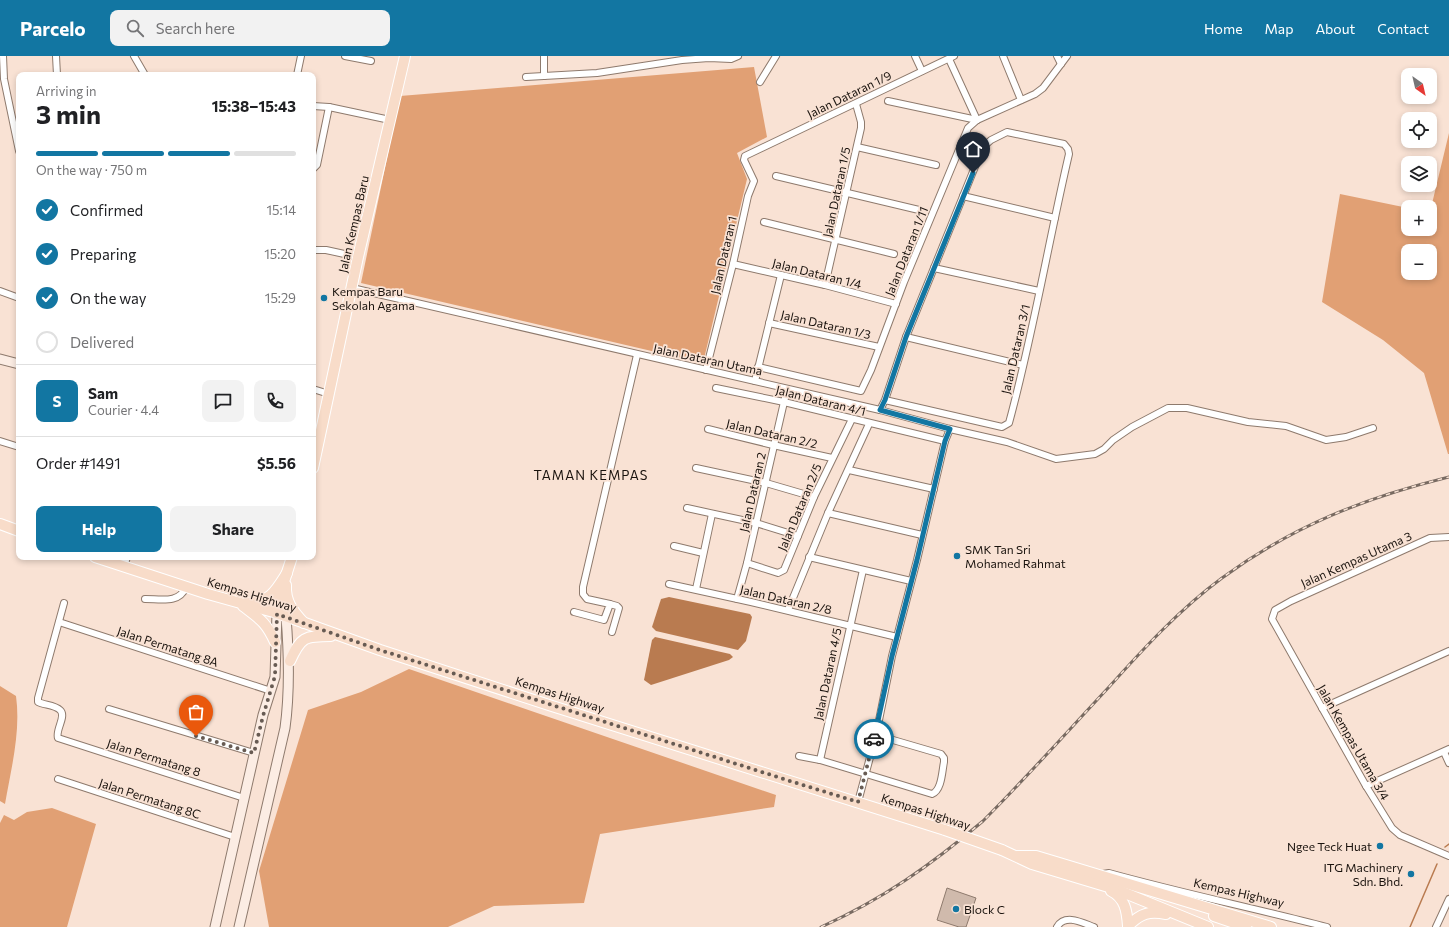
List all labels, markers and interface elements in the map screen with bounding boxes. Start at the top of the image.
search box [110,10,390,46]
text: Parcelo [20,17,86,40]
icon: search [124,17,146,39]
text: Search here [156,19,235,37]
text: Home [1204,20,1243,37]
text: Map [1265,20,1293,37]
text: About [1315,20,1355,37]
text: Contact [1377,20,1429,37]
street label: Jalan Dataran 1/9 [805,68,894,121]
north arrow [1401,68,1437,104]
map controls [1401,68,1437,280]
text: Arriving in [36,83,96,99]
text: 15:38–15:43 [212,97,296,115]
text: 3 min [36,98,101,129]
button: locate [1401,112,1437,148]
pin [956,132,990,173]
icon: home [962,138,984,160]
street label: Jalan Dataran 1/5 [820,145,853,239]
button: layers [1401,156,1437,192]
text: On the way · 750 m [36,162,147,178]
street label: Jalan Kempas Baru [335,174,372,274]
icon: check [36,199,58,221]
button: + [1401,200,1437,236]
text: Confirmed [70,201,143,219]
text: 15:14 [267,202,296,218]
street label: Jalan Dataran 1/11 [882,204,931,298]
street label: Jalan Dataran 1 [707,215,740,296]
icon: check [36,243,58,265]
button: − [1401,244,1437,280]
text: Preparing [70,245,136,263]
text: 15:20 [264,246,296,262]
street label: Jalan Dataran 1/4 [771,255,863,292]
place label: Kempas Baru Sekolah Agama [332,284,415,312]
icon: check [36,287,58,309]
text: On the way [70,289,147,307]
text: 15:29 [265,290,296,306]
marker: Kempas Baru Sekolah Agama [319,293,329,303]
street label: Jalan Dataran 3/1 [998,303,1033,396]
street label: Jalan Dataran 1/3 [779,307,873,342]
text: Delivered [70,333,134,351]
street label: Jalan Dataran Utama [652,341,764,378]
button: chat [202,380,244,422]
button: phone [254,380,296,422]
street label: Jalan Dataran 4/1 [774,382,868,419]
text: Sam [88,384,118,402]
text: S [52,392,62,410]
text: Courier · 4.4 [88,402,159,418]
street label: Jalan Dataran 2/2 [725,416,819,451]
street label: Jalan Dataran 2 [736,450,769,533]
text: Order #1491 [36,454,121,472]
text: $5.56 [257,454,296,472]
street label: Jalan Dataran 2/5 [774,461,825,553]
district label: TAMAN KEMPAS [534,467,648,483]
button: Help [36,506,162,552]
button: Share [170,506,296,552]
street label: Jalan Kempas Utama 3 [1298,528,1414,591]
place label: SMK Tan Sri Mohamed Rahmat [965,542,1066,570]
marker: SMK Tan Sri Mohamed Rahmat [952,551,962,561]
street label: Kempas Highway [206,574,298,614]
street label: Jalan Dataran 2/8 [739,582,833,617]
street label: Jalan Permatang 8A [115,623,220,670]
street label: Jalan Dataran 4/5 [810,626,845,722]
street label: Kempas Highway [514,673,606,715]
street label: Jalan Kempas Utama 3/4 [1314,682,1393,803]
pin [179,695,213,736]
icon: bag [185,701,207,723]
courier [854,719,894,759]
icon: car [863,728,885,750]
street label: Jalan Permatang 8 [105,735,203,780]
street label: Jalan Permatang 8C [97,775,202,822]
street label: Kempas Highway [880,790,972,832]
place label: Ngee Teck Huat [1287,839,1372,853]
marker: Ngee Teck Huat [1375,841,1385,851]
place label: ITG Machinery Sdn. Bhd. [1323,860,1403,888]
marker: ITG Machinery Sdn. Bhd. [1406,869,1416,879]
street label: Kempas Highway [1192,875,1286,909]
place label: Block C [964,902,1005,916]
marker: Block C [951,904,961,914]

